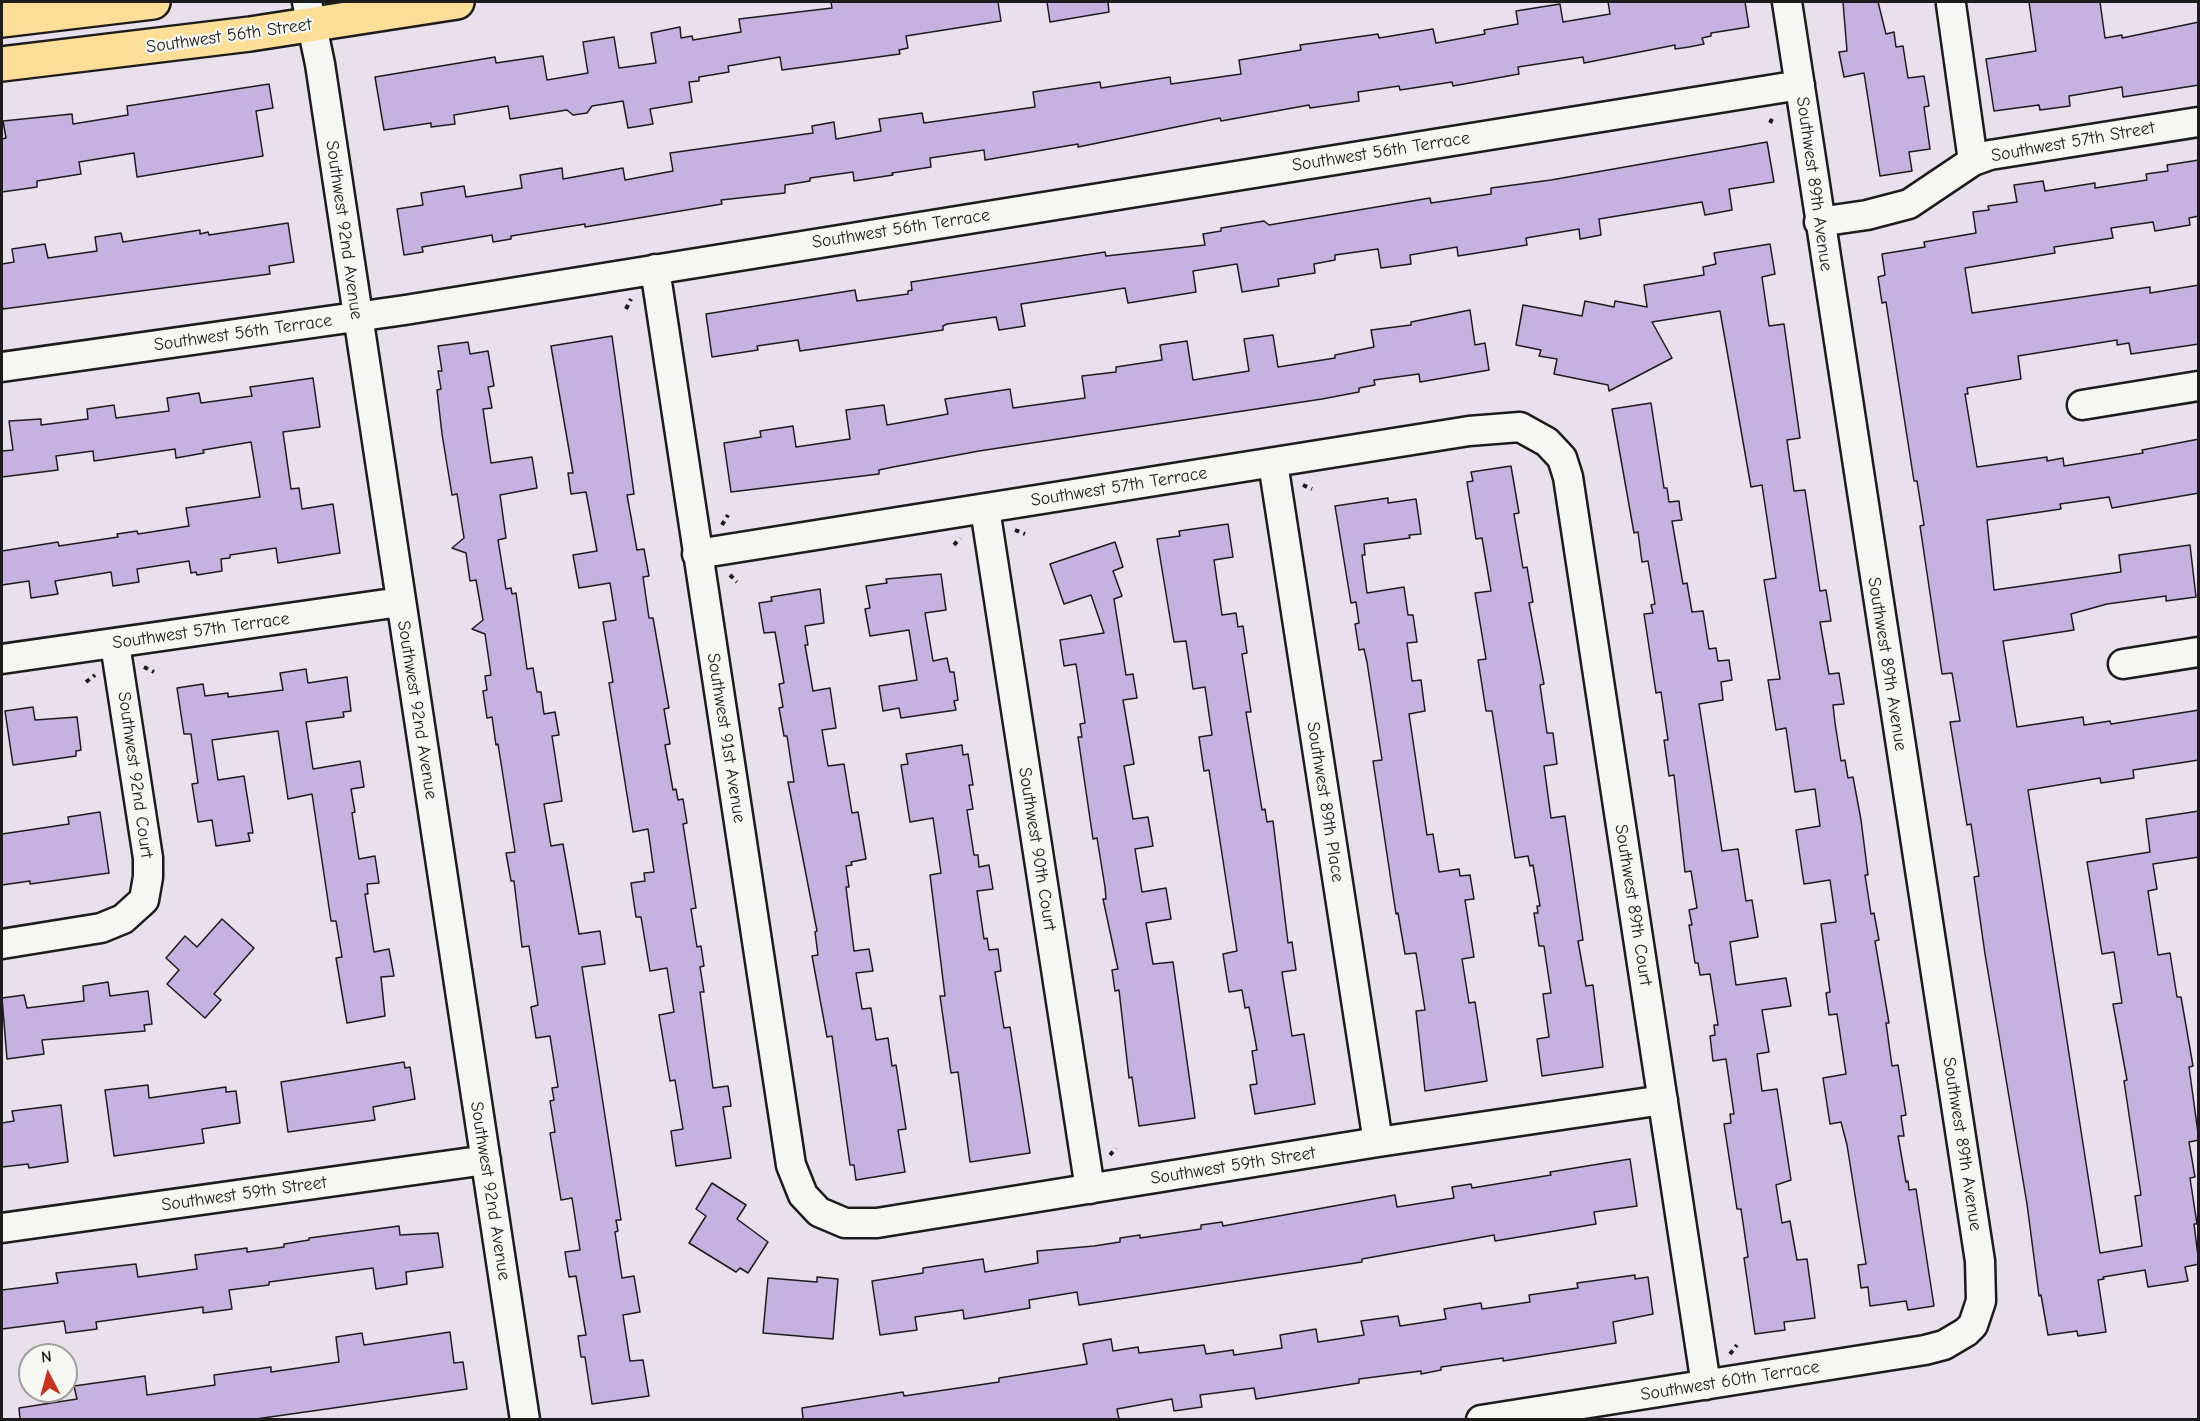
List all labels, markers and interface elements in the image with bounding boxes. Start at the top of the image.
street label: Southwest 56th Street [145,14,313,58]
street label: Southwest 89th Avenue [1791,95,1837,273]
street label: Southwest 57th Street [1990,117,2156,167]
street label: Southwest 56th Terrace [1291,127,1471,177]
street label: Southwest 92nd Avenue [321,139,367,321]
street label: Southwest 56th Terrace [811,204,991,254]
street label: Southwest 56th Terrace [152,310,334,356]
street label: Southwest 57th Terrace [1029,462,1209,512]
street label: Southwest 89th Avenue [1863,575,1911,753]
street label: Southwest 57th Terrace [111,608,291,654]
street label: Southwest 92nd Avenue [392,619,442,801]
street label: Southwest 91st Avenue [702,652,750,824]
street label: Southwest 92nd Court [113,690,157,860]
street label: Southwest 89th Place [1302,720,1348,884]
street label: Southwest 90th Court [1013,766,1061,932]
street label: Southwest 89th Court [1610,823,1656,987]
street label: Southwest 89th Avenue [1938,1055,1986,1233]
street label: Southwest 92nd Avenue [465,1100,515,1282]
street label: Southwest 59th Street [1149,1142,1317,1190]
street label: Southwest 59th Street [160,1172,328,1216]
north arrow [18,1343,78,1403]
text: N [40,1348,52,1367]
street label: Southwest 60th Terrace [1639,1356,1821,1406]

